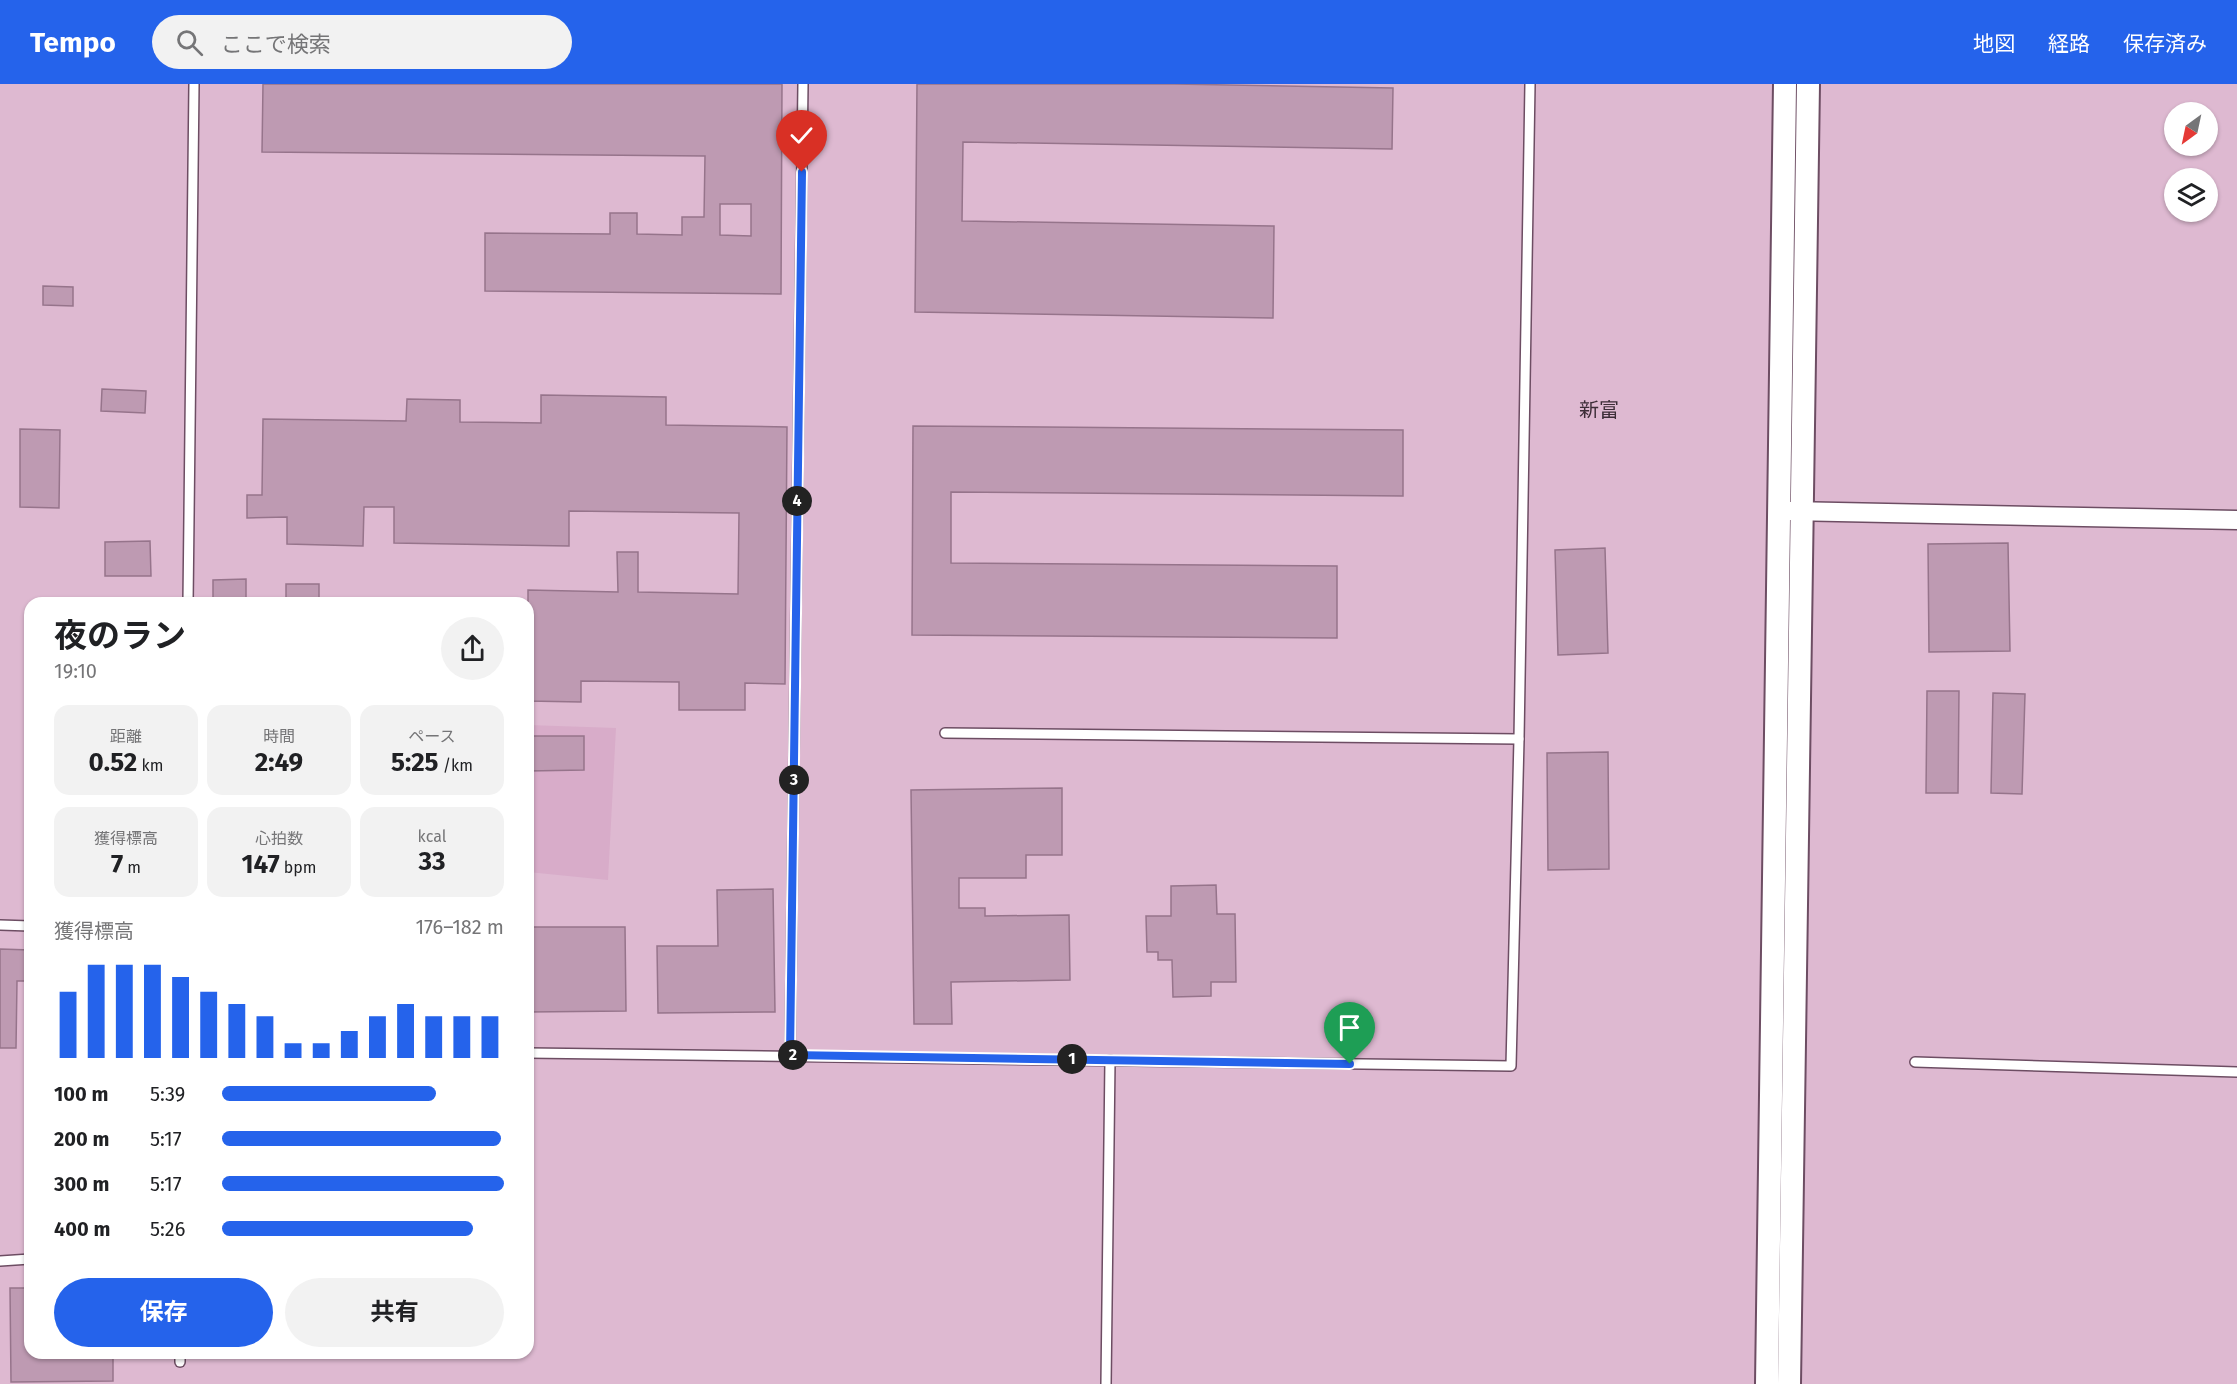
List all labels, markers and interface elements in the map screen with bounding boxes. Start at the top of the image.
search box [152,15,572,69]
text: Tempo [30,26,116,59]
icon: search [173,26,206,59]
text: ここで検索 [221,31,331,58]
text: 地図 [1973,31,2015,57]
text: 経路 [2048,31,2090,57]
text: 保存済み [2123,31,2207,57]
north arrow [2164,102,2218,156]
map controls [2164,102,2218,222]
pin [776,110,827,172]
icon: check [785,119,818,152]
button: layers [2164,168,2218,222]
district label: 新富 [1579,398,1619,422]
pin: 4 [782,486,812,516]
text: 4 [792,491,802,510]
text: 夜のラン [54,616,186,656]
button: share [441,617,504,680]
text: 19:10 [54,659,97,683]
text: 距離 [110,727,142,746]
text: 時間 [263,727,295,746]
text: ペース [408,727,456,746]
text: 0.52 [89,747,137,778]
text: 2:49 [255,747,303,778]
text: 5:25 [391,747,439,778]
text: km [137,756,163,775]
text: /km [439,756,473,775]
pin: 3 [779,765,809,795]
text: 3 [790,770,798,789]
text: kcal [418,827,446,846]
text: 獲得標高 [94,829,158,848]
text: 心拍数 [255,829,303,848]
text: 33 [418,846,446,877]
text: 7 [111,849,123,880]
text: 147 [241,849,280,880]
text: m [123,858,141,877]
text: bpm [280,858,317,877]
text: 176–182 m [415,915,504,939]
text: 獲得標高 [54,919,134,943]
pin [1324,1002,1375,1064]
icon: arrive [1333,1011,1366,1044]
pin: 2 [778,1040,808,1070]
pin: 1 [1057,1044,1087,1074]
text: 2 [789,1045,797,1064]
text: 1 [1068,1049,1076,1068]
text: 100 m [54,1082,108,1106]
text: 5:39 [150,1082,185,1106]
text: 200 m [54,1127,109,1151]
text: 5:17 [150,1127,182,1151]
text: 300 m [54,1172,109,1196]
text: 5:17 [150,1172,182,1196]
text: 400 m [54,1217,110,1241]
text: 5:26 [150,1217,185,1241]
button: 保存 [54,1278,273,1347]
button: 共有 [285,1278,504,1347]

